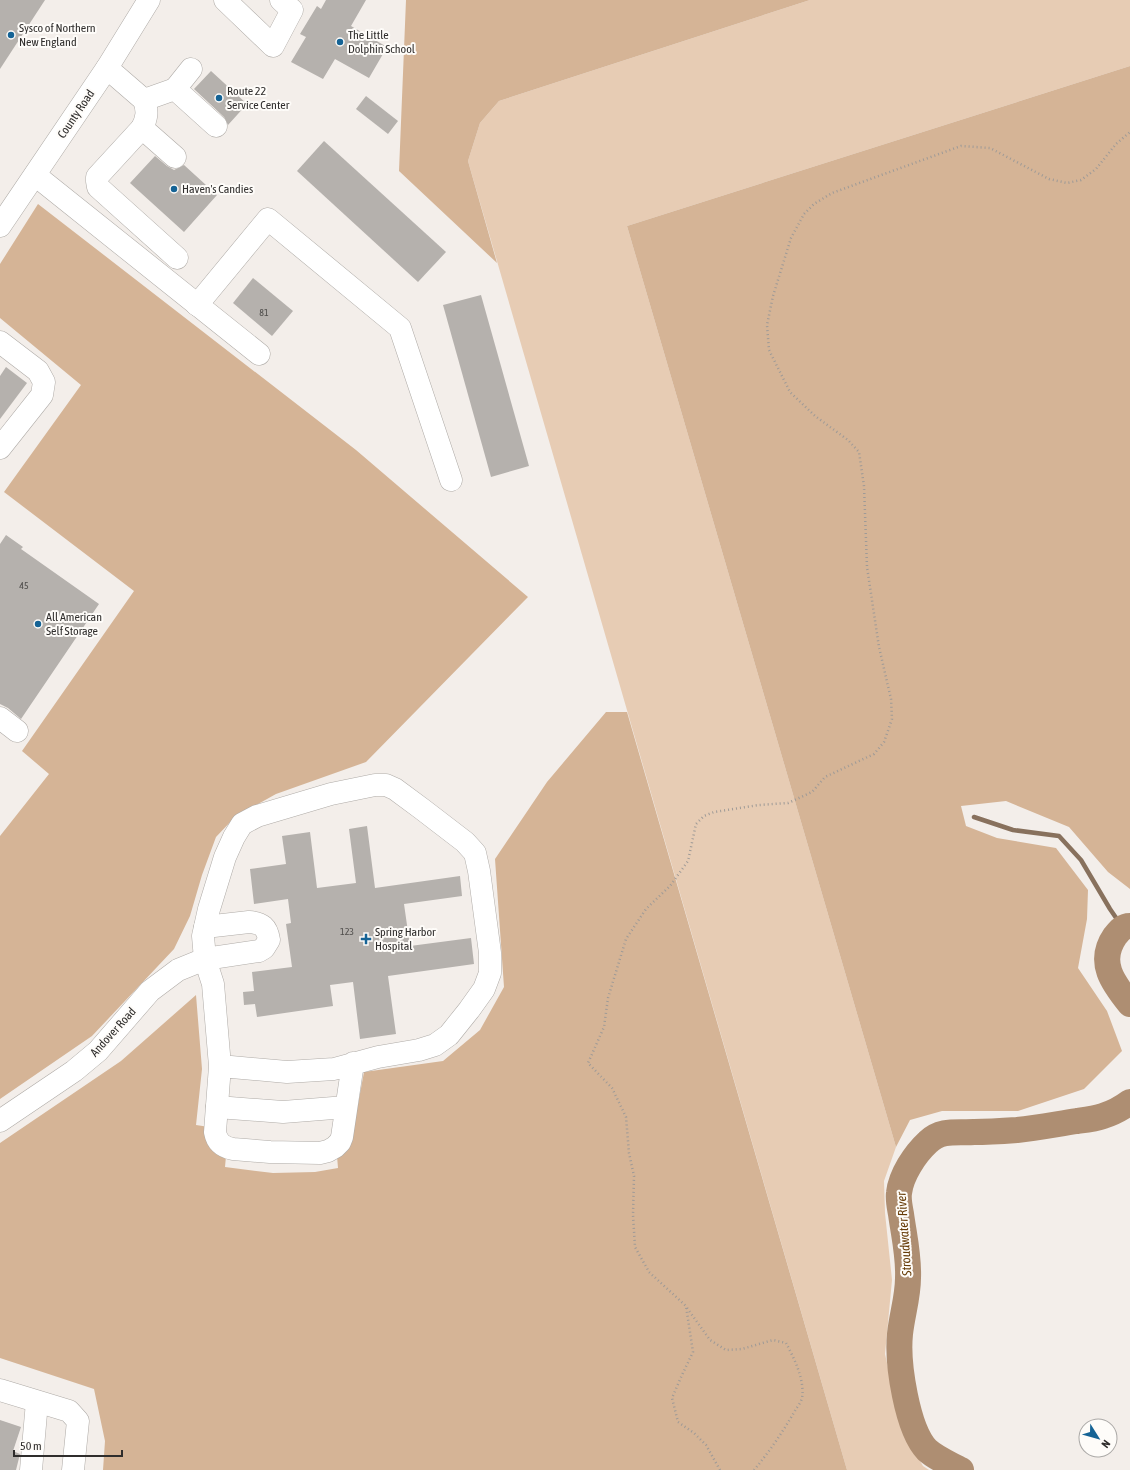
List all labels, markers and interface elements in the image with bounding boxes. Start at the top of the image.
place label: Sysco of Northern New England [19,21,96,49]
place label: The Little Dolphin School [348,28,416,56]
marker: Sysco of Northern New England [6,30,16,40]
marker: The Little Dolphin School [335,37,345,47]
place label: Route 22 Service Center [227,84,290,112]
street label: County Road [55,87,97,141]
marker: Route 22 Service Center [214,93,224,103]
place label: Haven's Candies [182,182,253,196]
marker: Haven's Candies [169,184,179,194]
house number: 81 [259,307,269,318]
house number: 45 [19,580,29,591]
place label: All American Self Storage [46,610,102,638]
marker: All American Self Storage [33,619,43,629]
place label: Spring Harbor Hospital [375,925,436,953]
house number: 123 [340,926,354,937]
marker: Spring Harbor Hospital [360,933,372,945]
street label: Andover Road [87,1005,139,1059]
water label: Stroudwater River [893,1190,914,1278]
north arrow [1078,1418,1118,1458]
scale bar [14,1432,122,1458]
text: N [1099,1438,1113,1450]
text: 50 m [20,1439,42,1453]

